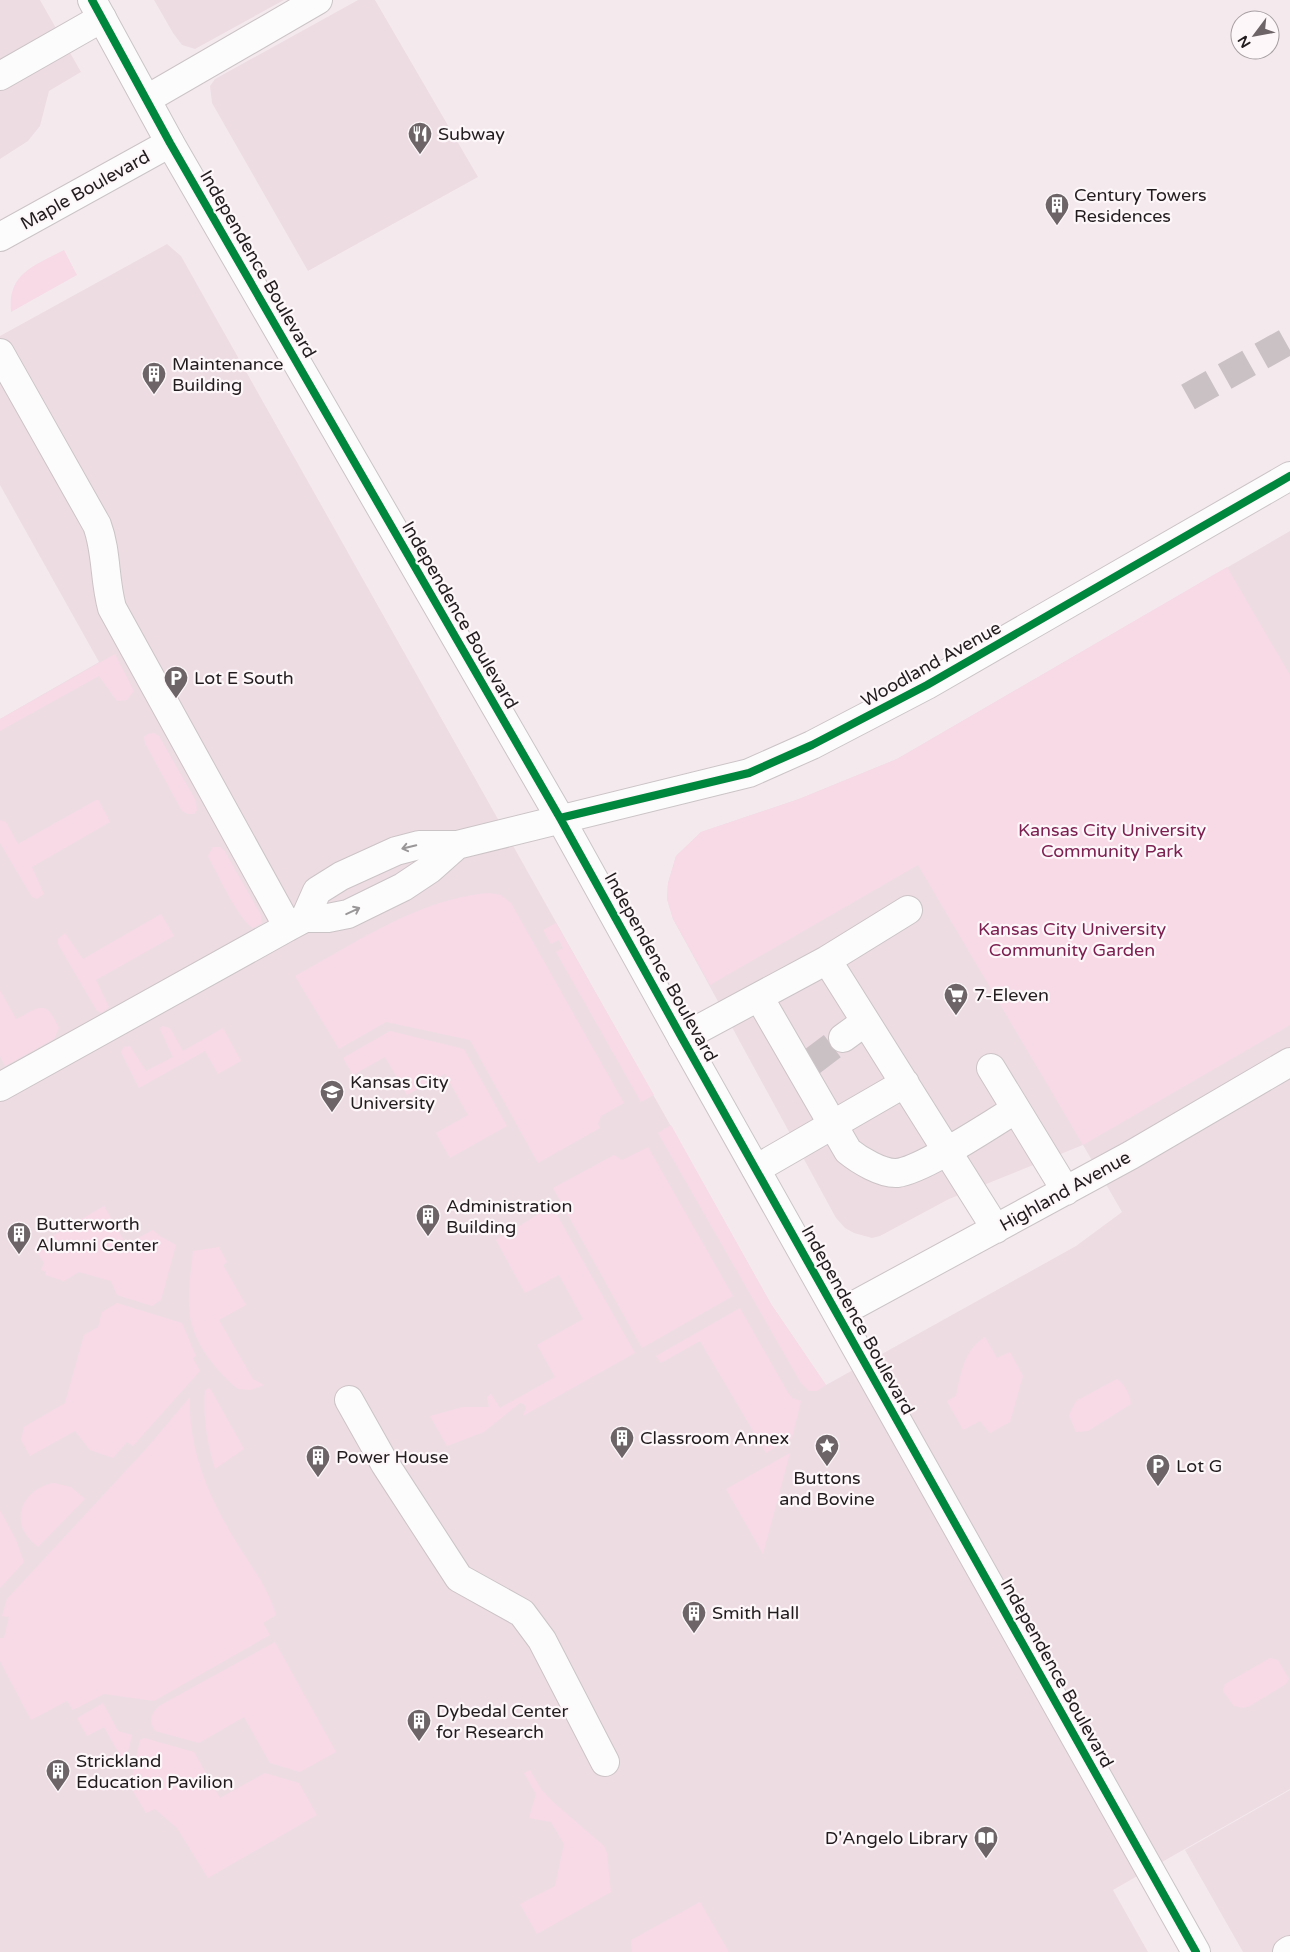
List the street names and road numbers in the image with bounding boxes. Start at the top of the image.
street label: Maple Boulevard [16,145,154,235]
street label: Independence Boulevard [195,166,321,362]
street label: Independence Boulevard [397,517,523,713]
street label: Woodland Avenue [857,616,1005,712]
street label: Independence Boulevard [600,868,722,1066]
street label: Highland Avenue [996,1146,1134,1236]
street label: Independence Boulevard [797,1221,919,1419]
street label: Independence Boulevard [996,1574,1118,1772]

